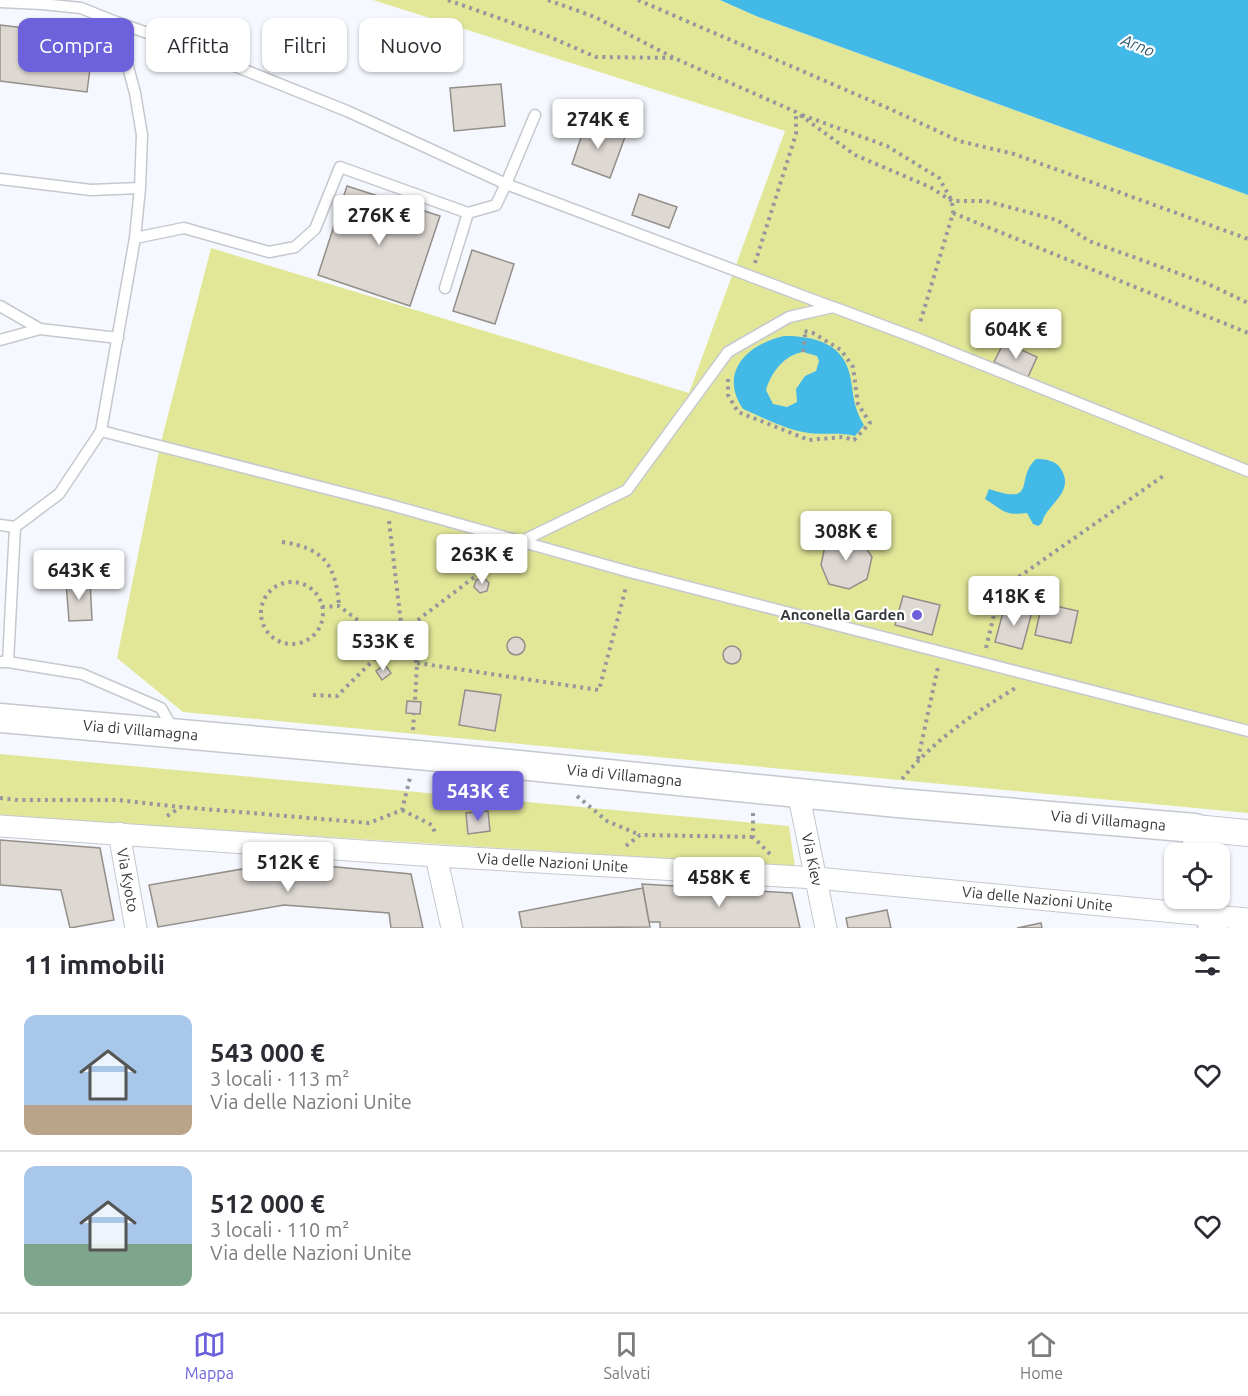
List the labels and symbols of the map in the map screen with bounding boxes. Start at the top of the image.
water label: Arno [1118,30,1157,60]
pin: 274K € [549,99,647,150]
pin: 276K € [330,195,428,246]
pin: 604K € [967,309,1065,360]
pin: 308K € [797,511,895,562]
pin: 263K € [433,534,531,585]
pin: 643K € [30,550,128,601]
pin: 418K € [965,576,1063,627]
place label: Anconella Garden [780,606,905,623]
marker: Anconella Garden [910,608,924,622]
pin: 533K € [334,621,432,672]
street label: Via di Villamagna [82,716,199,744]
street label: Via di Villamagna [566,761,683,789]
pin: 543K € [429,771,527,822]
street label: Via di Villamagna [1050,807,1167,834]
street label: Via Kiev [799,832,826,888]
pin: 512K € [239,842,337,893]
street label: Via Kyoto [114,847,142,913]
street label: Via delle Nazioni Unite [477,849,629,875]
pin: 458K € [670,857,768,908]
street label: Via delle Nazioni Unite [961,883,1114,914]

